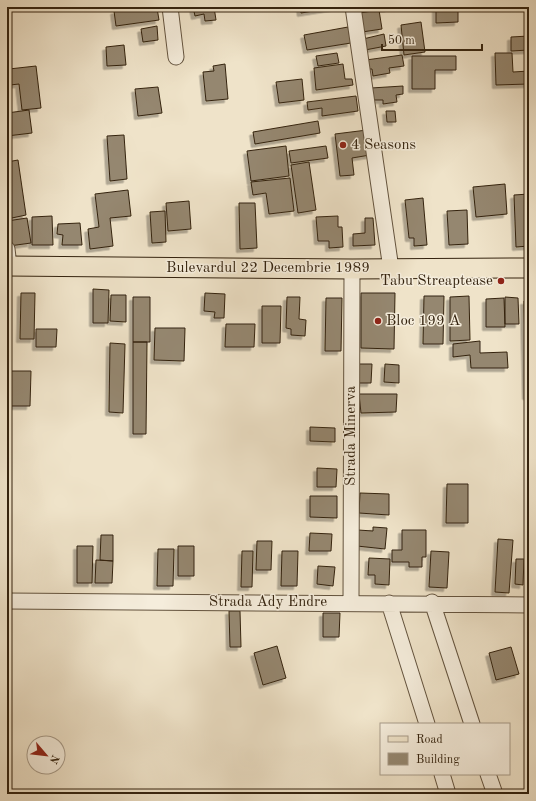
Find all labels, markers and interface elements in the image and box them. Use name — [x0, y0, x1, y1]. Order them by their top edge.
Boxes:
scale bar — [382, 26, 482, 52]
text: 50 m — [388, 34, 415, 47]
place label: 4 Seasons — [351, 138, 416, 153]
marker: 4 Seasons — [338, 140, 348, 150]
street label: Bulevardul 22 Decembrie 1989 — [166, 261, 370, 276]
place label: Tabu Streaptease — [380, 274, 493, 289]
marker: Tabu Streaptease — [496, 276, 506, 286]
place label: Bloc 199 A — [386, 314, 461, 329]
marker: Bloc 199 A — [373, 316, 383, 326]
street label: Strada Minerva — [344, 385, 359, 486]
street label: Strada Ady Endre — [209, 595, 327, 610]
legend — [380, 723, 510, 775]
text: Road — [416, 734, 443, 746]
north arrow — [26, 735, 66, 775]
text: N — [46, 753, 60, 766]
text: Building — [416, 754, 460, 766]

